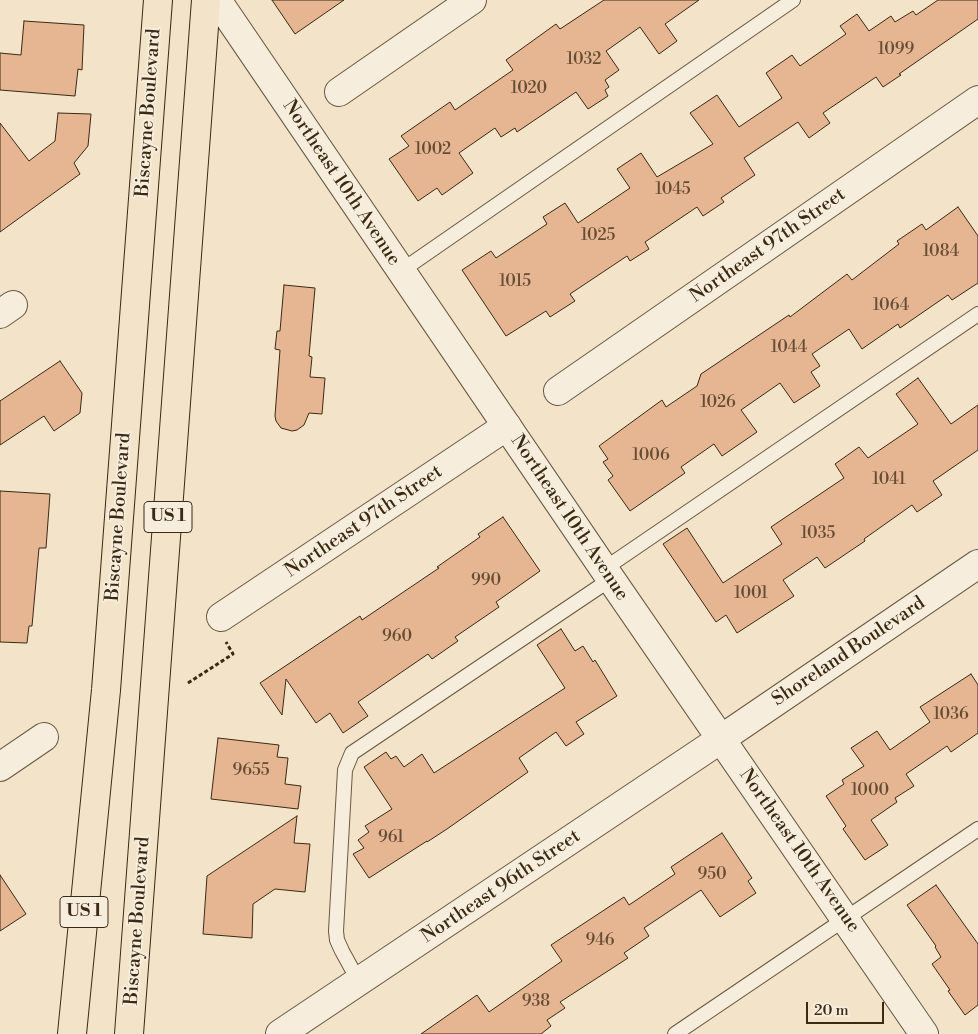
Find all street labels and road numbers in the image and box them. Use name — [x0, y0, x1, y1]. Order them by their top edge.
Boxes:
street label: Biscayne Boulevard — [132, 28, 166, 198]
street label: Northeast 10th Avenue — [277, 96, 405, 270]
street label: Northeast 97th Street — [686, 184, 850, 308]
street label: Northeast 10th Avenue — [505, 431, 633, 605]
street label: Biscayne Boulevard — [102, 432, 136, 602]
street label: Northeast 97th Street — [281, 461, 447, 583]
road number: US 1 — [144, 502, 192, 532]
street label: Shoreland Boulevard — [768, 592, 930, 712]
street label: Northeast 10th Avenue — [734, 765, 864, 937]
street label: Northeast 96th Street — [417, 825, 585, 949]
street label: Biscayne Boulevard — [121, 836, 155, 1006]
road number: US 1 — [60, 896, 108, 928]

